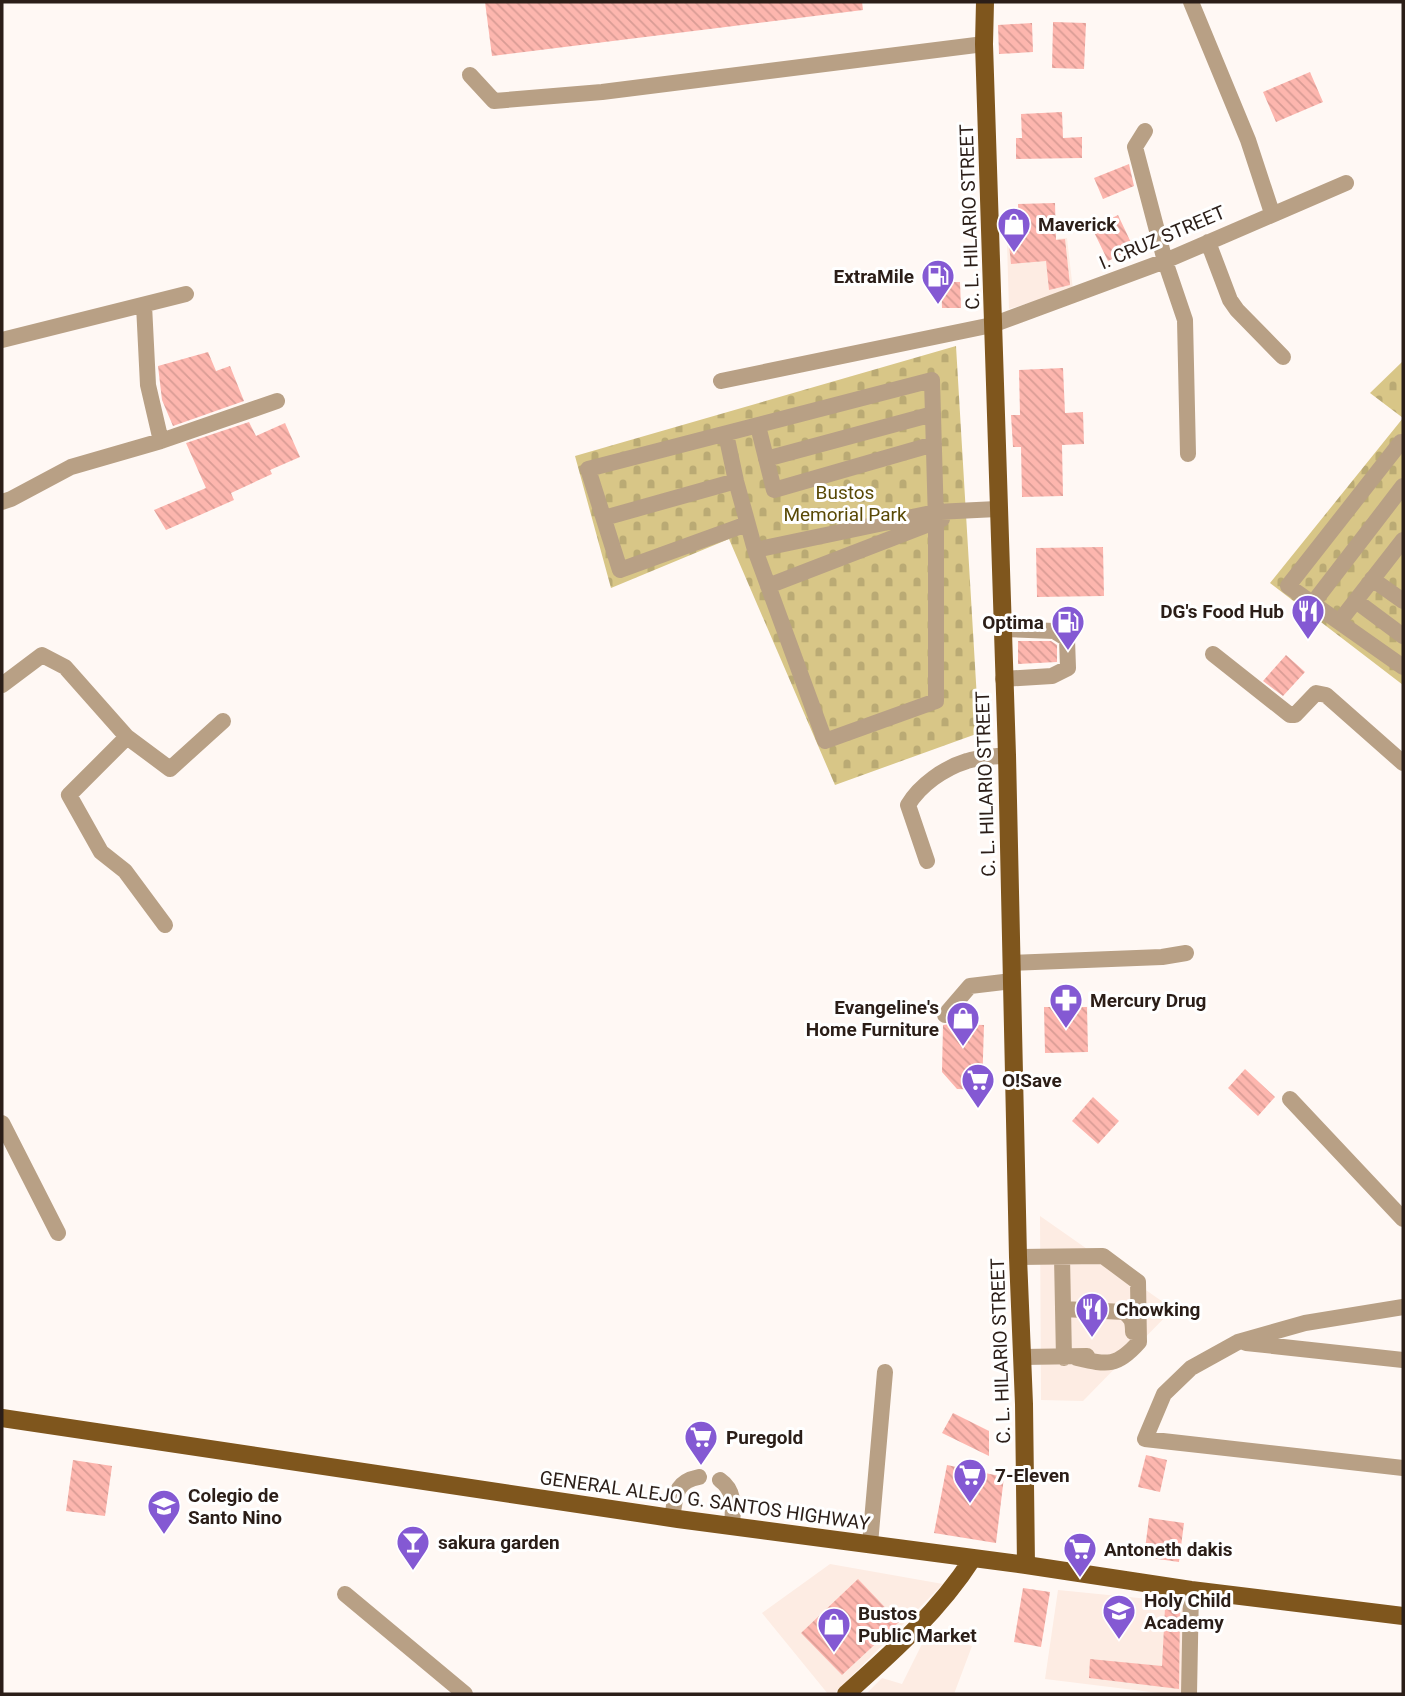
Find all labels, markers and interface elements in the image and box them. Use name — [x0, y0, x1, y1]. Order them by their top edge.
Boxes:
street label: C. L. HILARIO STREET — [955, 124, 984, 310]
street label: I. CRUZ STREET — [1096, 201, 1229, 274]
shop icon: Maverick — [995, 205, 1033, 254]
place label: Maverick — [1038, 213, 1117, 236]
fuel station icon: ExtraMile — [919, 257, 957, 306]
place label: ExtraMile — [833, 265, 914, 288]
park label: Bustos Memorial Park — [783, 481, 907, 526]
restaurant icon: DG's Food Hub — [1289, 592, 1327, 641]
place label: DG's Food Hub — [1160, 600, 1284, 623]
fuel station icon: Optima — [1049, 603, 1087, 652]
place label: Optima — [982, 611, 1044, 634]
street label: C. L. HILARIO STREET — [971, 691, 1000, 877]
pharmacy icon: Mercury Drug — [1047, 981, 1085, 1030]
place label: Mercury Drug — [1090, 989, 1206, 1012]
place label: Evangeline's Home Furniture — [806, 996, 939, 1041]
shop icon: Evangeline's Home Furniture — [944, 999, 982, 1048]
supermarket icon: O!Save — [959, 1061, 997, 1110]
place label: O!Save — [1002, 1069, 1062, 1092]
street label: C. L. HILARIO STREET — [986, 1258, 1015, 1444]
restaurant icon: Chowking — [1073, 1290, 1111, 1339]
place label: Chowking — [1116, 1298, 1200, 1321]
supermarket icon: Puregold — [682, 1418, 720, 1467]
place label: Puregold — [726, 1426, 803, 1449]
supermarket icon: 7-Eleven — [951, 1456, 989, 1505]
place label: 7-Eleven — [995, 1464, 1070, 1487]
street label: GENERAL ALEJO G. SANTOS HIGHWAY — [538, 1466, 872, 1535]
place label: Colegio de Santo Nino — [188, 1484, 282, 1529]
school or university icon: Colegio de Santo Nino — [145, 1487, 183, 1536]
bar icon: sakura garden — [394, 1523, 432, 1572]
supermarket icon: Antoneth dakis — [1061, 1530, 1099, 1579]
place label: sakura garden — [438, 1531, 560, 1554]
place label: Antoneth dakis — [1104, 1538, 1233, 1561]
place label: Holy Child Academy — [1144, 1589, 1231, 1634]
school or university icon: Holy Child Academy — [1100, 1592, 1138, 1641]
place label: Bustos Public Market — [858, 1602, 977, 1647]
shop icon: Bustos Public Market — [815, 1605, 853, 1654]

